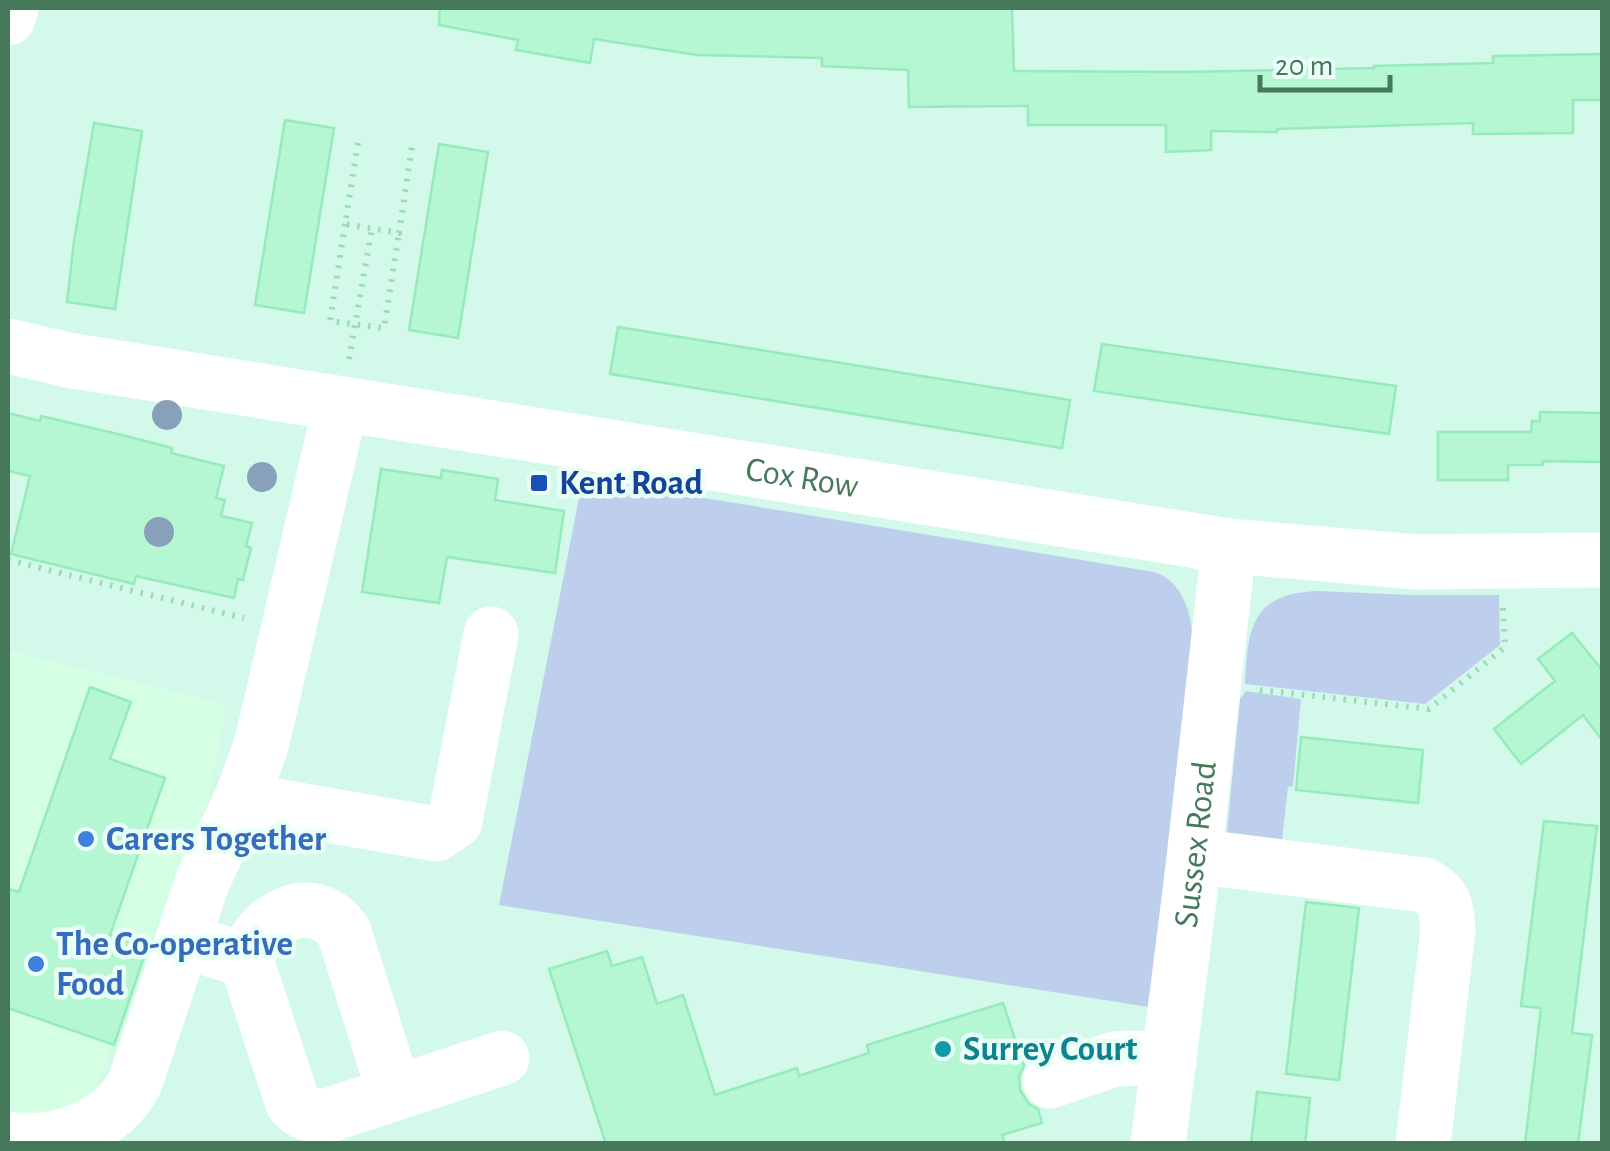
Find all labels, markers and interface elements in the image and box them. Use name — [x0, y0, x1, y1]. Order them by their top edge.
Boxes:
scale bar — [1260, 30, 1390, 92]
text: 20 m — [1275, 51, 1333, 81]
street label: Cox Row — [743, 451, 861, 504]
place label: Kent Road — [559, 466, 703, 501]
marker: Kent Road — [528, 472, 550, 494]
street label: Sussex Road — [1168, 759, 1222, 930]
place label: Carers Together — [106, 822, 326, 857]
marker: Carers Together — [75, 828, 97, 850]
place label: The Co-operative Food — [56, 927, 293, 1002]
marker: The Co-operative Food — [25, 953, 47, 975]
place label: Surrey Court — [963, 1032, 1138, 1067]
marker: Surrey Court — [932, 1038, 954, 1060]

